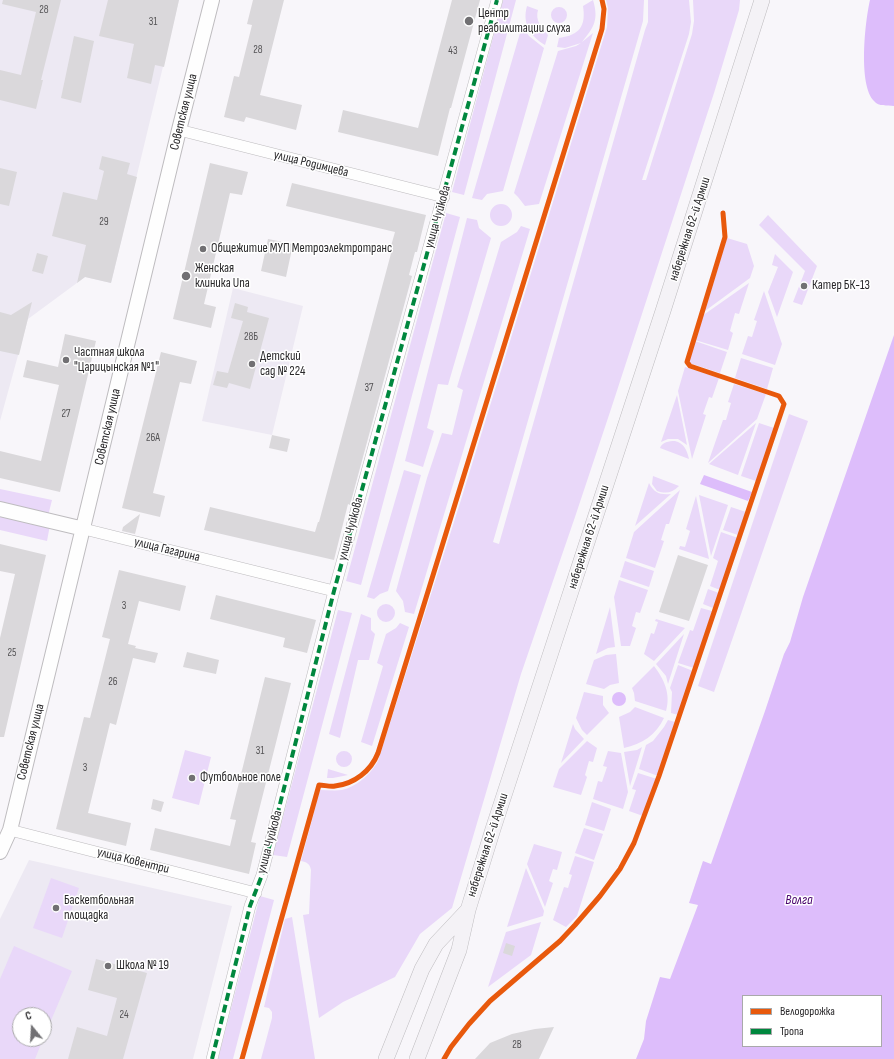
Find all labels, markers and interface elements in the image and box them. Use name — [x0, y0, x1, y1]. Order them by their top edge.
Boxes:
house number: 28 — [39, 3, 49, 17]
place label: Центр реабилитации слуха — [478, 6, 571, 37]
house number: 31 — [149, 15, 157, 29]
marker: Центр реабилитации слуха — [463, 15, 475, 27]
house number: 28 — [253, 43, 263, 57]
house number: 43 — [448, 44, 458, 58]
street label: Советская улица — [167, 72, 201, 152]
street label: улица Родимцева — [272, 147, 350, 181]
street label: набережная 62-й Армии — [666, 175, 714, 283]
street label: улица Чуйкова — [422, 184, 454, 250]
house number: 29 — [99, 215, 109, 229]
place label: Общежитие МУП Метроэлектротранс — [211, 241, 392, 257]
marker: Общежитие МУП Метроэлектротранс — [198, 244, 208, 254]
place label: Женская клиника Una — [195, 261, 250, 292]
marker: Женская клиника Una — [180, 270, 192, 282]
place label: Катер БК-13 — [812, 278, 870, 294]
marker: Катер БК-13 — [799, 281, 809, 291]
house number: 28Б — [244, 330, 258, 344]
place label: Частная школа "Царицынская №1" — [74, 345, 159, 376]
place label: Детский сад № 224 — [260, 349, 305, 380]
marker: Частная школа "Царицынская №1" — [61, 355, 71, 365]
marker: Детский сад № 224 — [247, 359, 257, 369]
house number: 37 — [364, 381, 374, 395]
street label: Советская улица — [92, 387, 124, 467]
house number: 27 — [62, 407, 70, 421]
house number: 26А — [146, 431, 160, 445]
street label: набережная 62-й Армии — [565, 483, 613, 591]
street label: улица Чуйкова — [335, 496, 367, 562]
street label: улица Гагарина — [132, 534, 202, 566]
house number: 3 — [122, 599, 126, 613]
house number: 25 — [8, 646, 16, 660]
house number: 26 — [108, 675, 118, 689]
street label: Советская улица — [14, 702, 48, 782]
house number: 31 — [256, 744, 264, 758]
house number: 3 — [83, 761, 87, 775]
place label: Футбольное поле — [200, 770, 281, 786]
marker: Футбольное поле — [187, 773, 197, 783]
street label: набережная 62-й Армии — [464, 791, 512, 899]
street label: улица Чуйкова — [254, 809, 286, 875]
street label: улица Ковентри — [95, 845, 171, 877]
water label: Волга — [785, 892, 813, 908]
place label: Баскетбольная площадка — [64, 893, 134, 924]
marker: Баскетбольная площадка — [51, 903, 61, 913]
place label: Школа № 19 — [116, 958, 169, 974]
marker: Школа № 19 — [103, 961, 113, 971]
legend — [742, 995, 882, 1047]
text: Велодорожка — [780, 1004, 835, 1019]
north arrow — [12, 1007, 52, 1047]
house number: 24 — [119, 1008, 129, 1022]
text: С — [24, 1009, 33, 1023]
text: Тропа — [780, 1024, 804, 1039]
house number: 2В — [512, 1038, 522, 1052]

